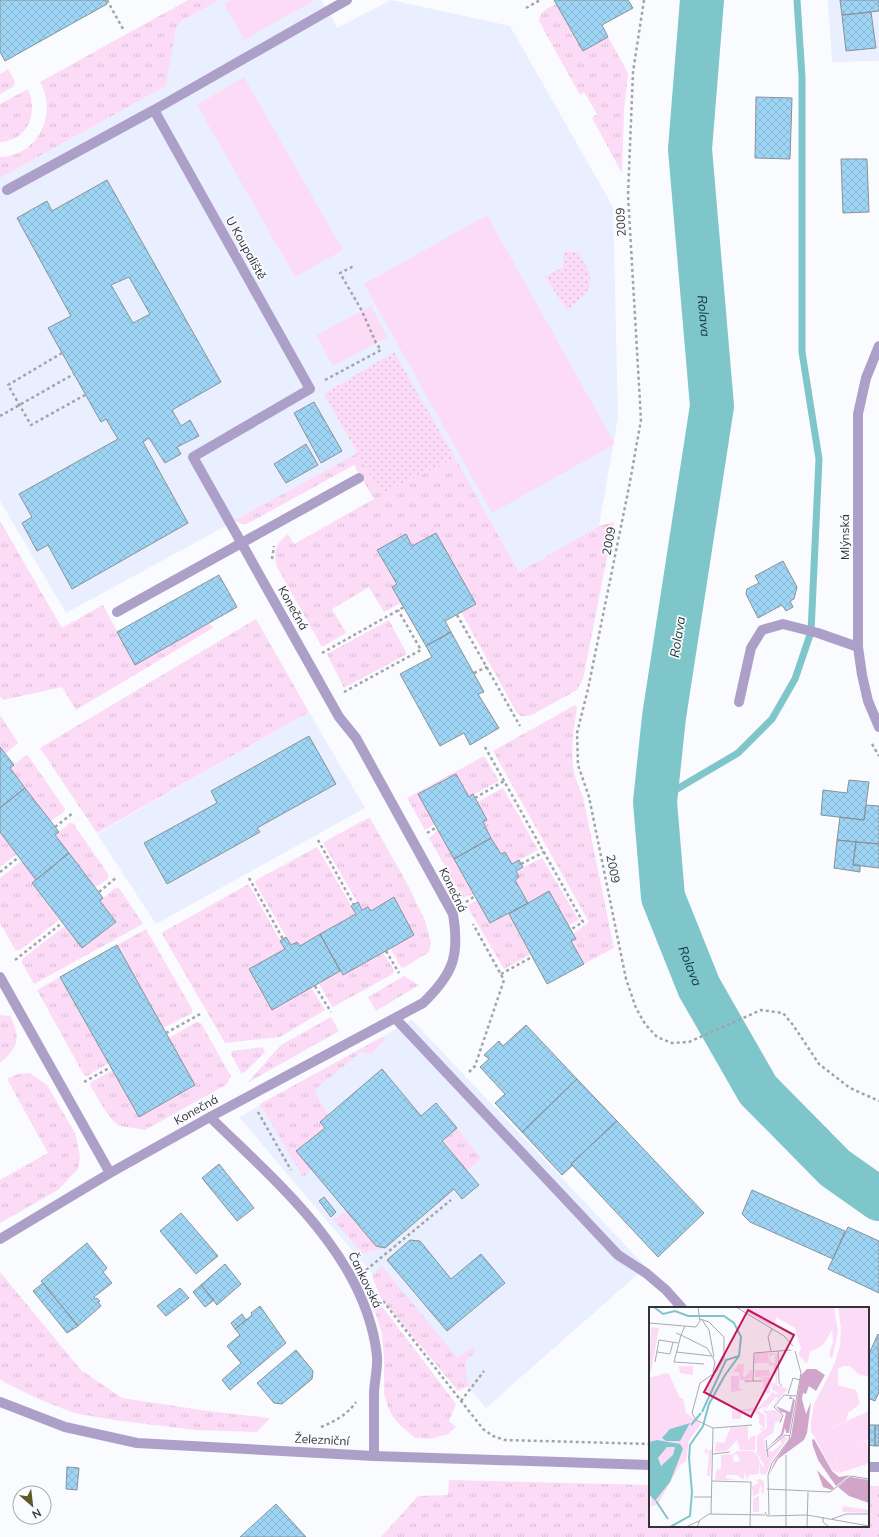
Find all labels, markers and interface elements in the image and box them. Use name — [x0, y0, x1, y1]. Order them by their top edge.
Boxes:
street label: 2009 — [612, 207, 629, 237]
street label: U Koupaliště — [223, 214, 270, 282]
water label: Rolava — [695, 294, 714, 338]
street label: Mlýnská — [837, 514, 852, 560]
street label: 2009 — [598, 525, 619, 556]
street label: Konečná — [275, 583, 312, 632]
water label: Rolava — [666, 615, 688, 659]
street label: 2009 — [603, 853, 624, 884]
street label: Konečná — [436, 865, 471, 915]
water label: Rolava — [675, 943, 706, 988]
street label: Konečná — [171, 1091, 220, 1128]
street label: Čankovská — [345, 1249, 385, 1310]
inset map — [649, 1307, 869, 1527]
street label: Železniční — [294, 1431, 351, 1448]
north arrow — [12, 1485, 52, 1525]
text: N — [30, 1506, 44, 1522]

